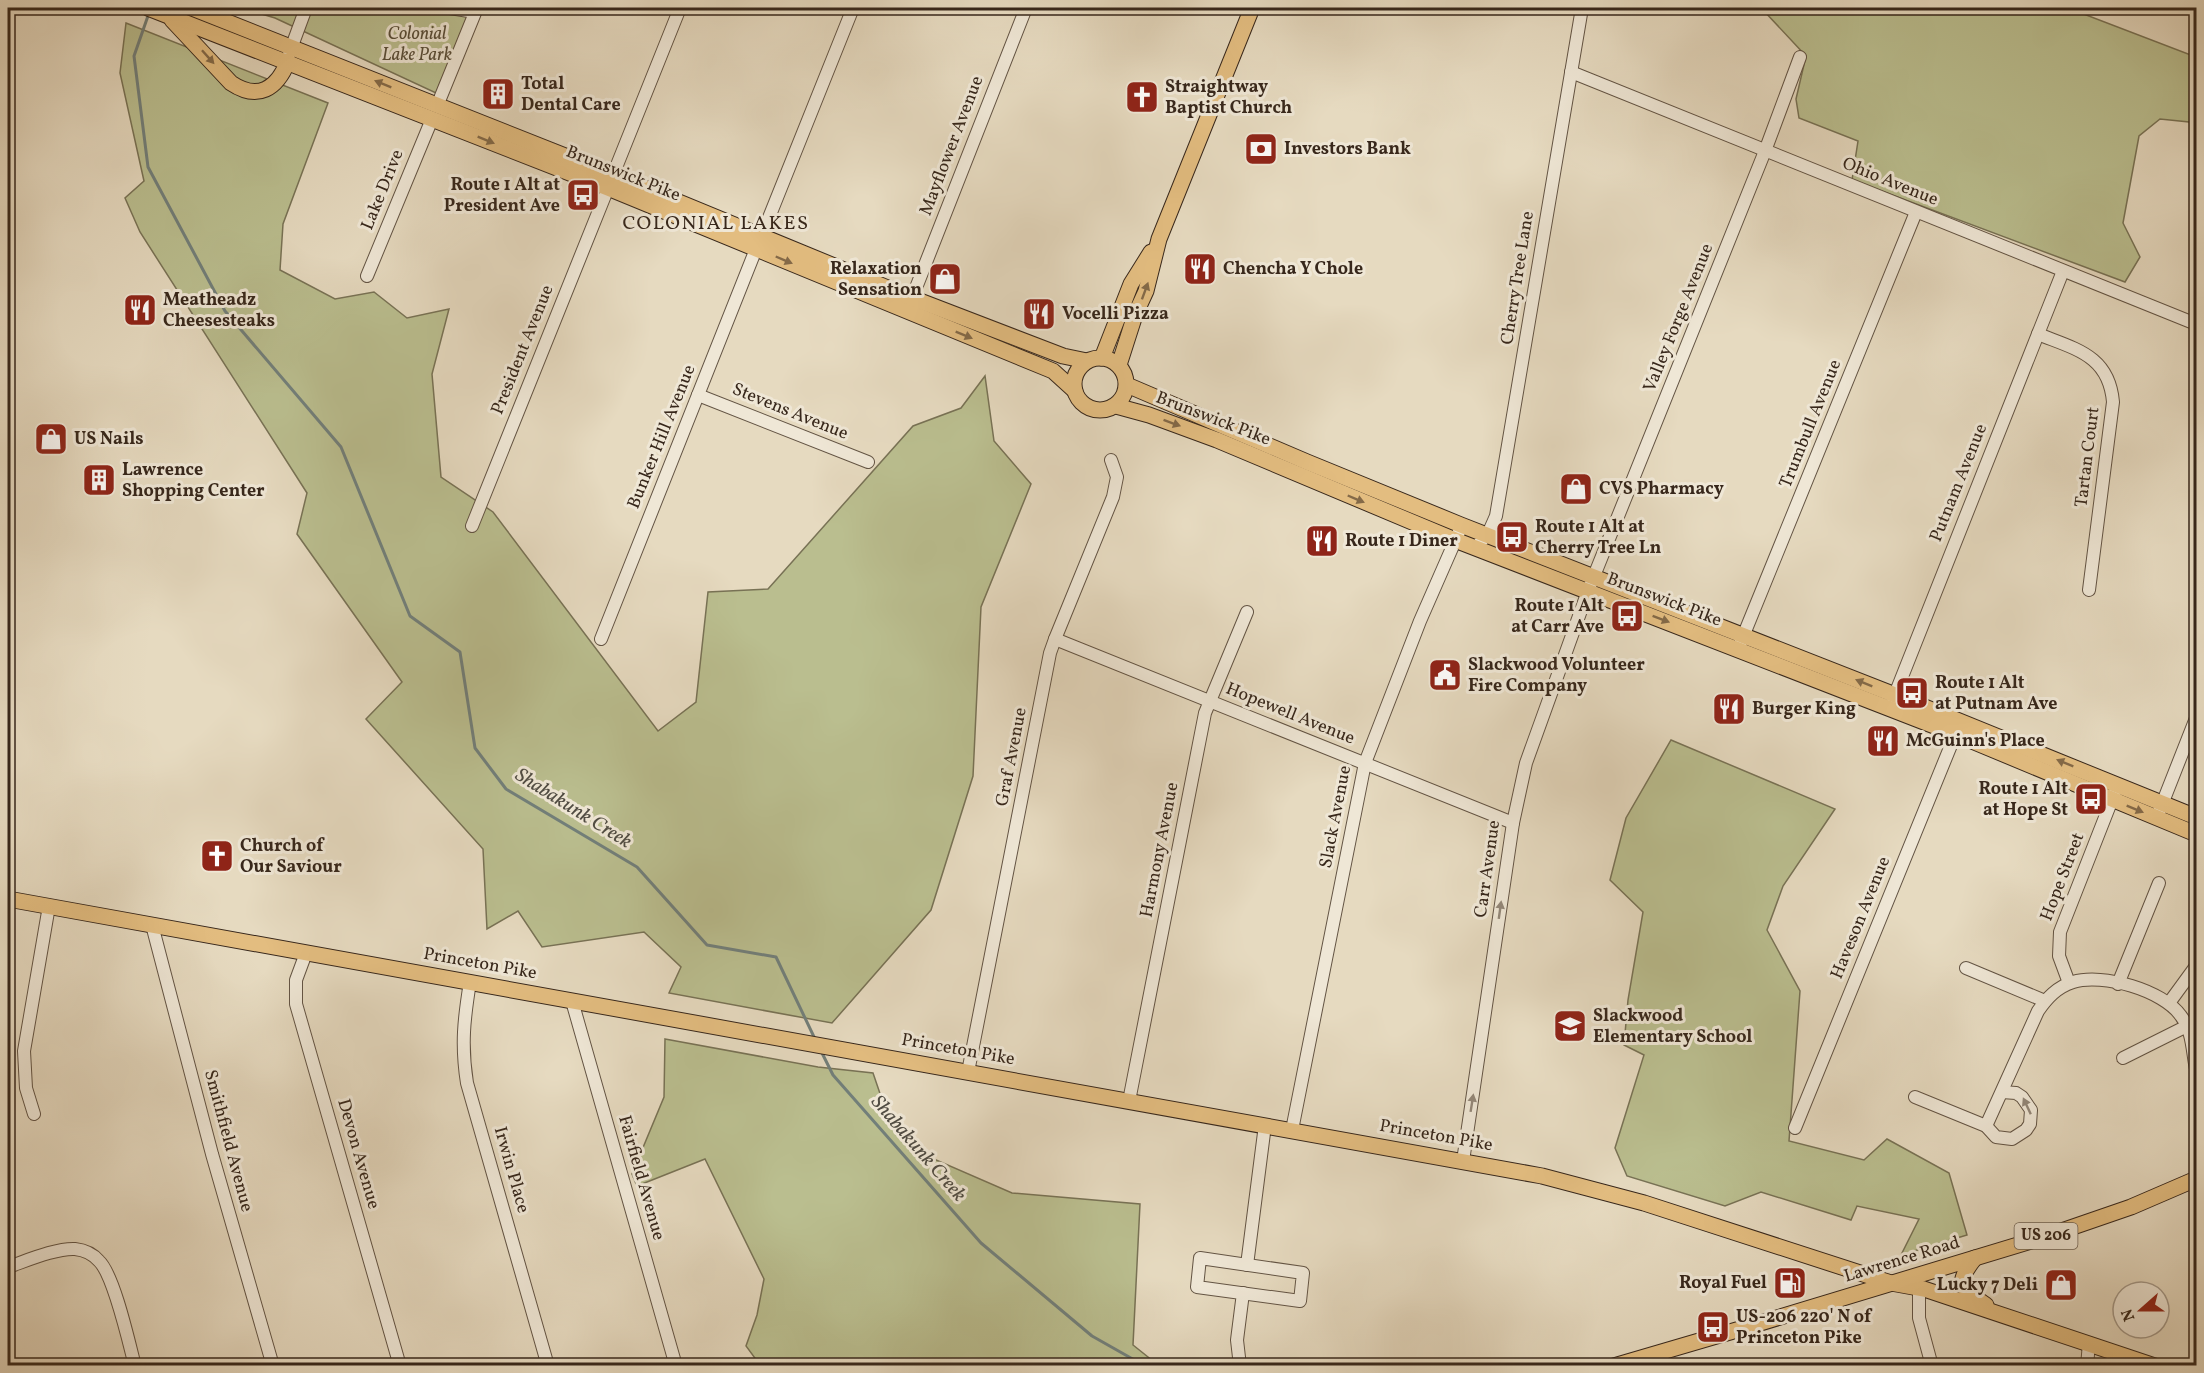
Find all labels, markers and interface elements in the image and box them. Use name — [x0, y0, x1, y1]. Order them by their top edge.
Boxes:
park label: Colonial Lake Park — [382, 22, 452, 68]
one-way arrow — [201, 50, 215, 64]
place label: Total Dental Care — [521, 72, 621, 118]
street label: Mayflower Avenue — [914, 73, 990, 219]
place label: Straightway Baptist Church — [1165, 75, 1293, 121]
building icon: Total Dental Care — [480, 76, 516, 112]
one-way arrow — [373, 79, 391, 89]
church icon: Straightway Baptist Church — [1124, 79, 1160, 115]
bank icon: Investors Bank — [1243, 131, 1279, 167]
one-way arrow — [477, 136, 495, 145]
place label: Investors Bank — [1284, 137, 1411, 162]
street label: Brunswick Pike — [562, 140, 684, 208]
street label: Lake Drive — [356, 146, 410, 234]
street label: Ohio Avenue — [1838, 151, 1942, 213]
place label: Route 1 Alt at President Ave — [444, 173, 560, 219]
bus stop icon: Route 1 Alt at President Ave — [565, 177, 601, 213]
district label: COLONIAL LAKES — [622, 210, 810, 238]
street label: Cherry Tree Lane — [1495, 210, 1541, 346]
street label: Valley Forge Avenue — [1638, 240, 1720, 396]
restaurant icon: Chencha Y Chole — [1182, 251, 1218, 287]
one-way arrow — [775, 256, 793, 265]
place label: Relaxation Sensation — [830, 257, 922, 303]
place label: Chencha Y Chole — [1223, 257, 1363, 282]
shop icon: Relaxation Sensation — [927, 261, 963, 297]
street label: President Avenue — [486, 281, 560, 419]
one-way arrow — [1141, 281, 1151, 299]
place label: Meatheadz Cheesesteaks — [163, 288, 275, 334]
restaurant icon: Meatheadz Cheesesteaks — [122, 292, 158, 328]
restaurant icon: Vocelli Pizza — [1021, 296, 1057, 332]
place label: Vocelli Pizza — [1062, 302, 1169, 327]
one-way arrow — [955, 331, 973, 340]
street label: Trumbull Avenue — [1774, 356, 1848, 492]
street label: Bunker Hill Avenue — [622, 361, 702, 513]
street label: Stevens Avenue — [728, 377, 852, 447]
street label: Brunswick Pike — [1152, 386, 1274, 452]
street label: Tartan Court — [2069, 405, 2107, 509]
one-way arrow — [1163, 419, 1181, 429]
street label: Putnam Avenue — [1924, 420, 1994, 546]
shop icon: US Nails — [33, 421, 69, 457]
place label: US Nails — [74, 427, 144, 452]
place label: Lawrence Shopping Center — [122, 458, 265, 504]
building icon: Lawrence Shopping Center — [81, 462, 117, 498]
shop icon: CVS Pharmacy — [1558, 471, 1594, 507]
place label: CVS Pharmacy — [1599, 477, 1724, 502]
one-way arrow — [1347, 494, 1364, 503]
place label: Route 1 Alt at Cherry Tree Ln — [1535, 515, 1661, 561]
bus stop icon: Route 1 Alt at Cherry Tree Ln — [1494, 519, 1530, 555]
restaurant icon: Route 1 Diner — [1304, 523, 1340, 559]
place label: Route 1 Diner — [1345, 529, 1458, 554]
street label: Brunswick Pike — [1603, 567, 1725, 633]
place label: Route 1 Alt at Carr Ave — [1511, 594, 1604, 640]
bus stop icon: Route 1 Alt at Carr Ave — [1609, 598, 1645, 634]
one-way arrow — [1652, 615, 1670, 625]
place label: Slackwood Volunteer Fire Company — [1468, 653, 1645, 699]
public building icon: Slackwood Volunteer Fire Company — [1427, 657, 1463, 693]
place label: Route 1 Alt at Putnam Ave — [1935, 671, 2058, 717]
bus stop icon: Route 1 Alt at Putnam Ave — [1894, 675, 1930, 711]
street label: Hopewell Avenue — [1222, 677, 1358, 751]
one-way arrow — [1855, 677, 1873, 687]
restaurant icon: Burger King — [1711, 691, 1747, 727]
place label: Burger King — [1752, 697, 1856, 722]
street label: Graf Avenue — [990, 705, 1034, 809]
restaurant icon: McGuinn's Place — [1865, 723, 1901, 759]
place label: McGuinn's Place — [1906, 729, 2045, 754]
one-way arrow — [2055, 758, 2073, 768]
water label: Shabakunk Creek — [509, 762, 637, 856]
street label: Slack Avenue — [1314, 763, 1358, 871]
place label: Route 1 Alt at Hope St — [1978, 777, 2068, 823]
street label: Harmony Avenue — [1135, 780, 1185, 920]
bus stop icon: Route 1 Alt at Hope St — [2073, 781, 2109, 817]
one-way arrow — [2126, 804, 2144, 814]
street label: Carr Avenue — [1469, 819, 1507, 919]
street label: Hope Street — [2035, 829, 2091, 925]
place label: Church of Our Saviour — [240, 834, 342, 880]
church icon: Church of Our Saviour — [199, 838, 235, 874]
street label: Haveson Avenue — [1825, 853, 1897, 983]
one-way arrow — [1496, 901, 1505, 920]
street label: Princeton Pike — [421, 942, 539, 986]
place label: Slackwood Elementary School — [1593, 1004, 1753, 1050]
school or university icon: Slackwood Elementary School — [1552, 1008, 1588, 1044]
street label: Princeton Pike — [899, 1028, 1017, 1072]
street label: Smithfield Avenue — [197, 1067, 259, 1215]
water label: Shabakunk Creek — [864, 1090, 972, 1208]
one-way arrow — [1468, 1094, 1477, 1113]
street label: Devon Avenue — [330, 1096, 386, 1212]
one-way arrow — [2022, 1097, 2032, 1115]
street label: Fairfield Avenue — [611, 1113, 671, 1243]
street label: Princeton Pike — [1377, 1114, 1495, 1158]
street label: Irwin Place — [487, 1124, 535, 1216]
road number: US 206 — [2014, 1223, 2078, 1249]
street label: Lawrence Road — [1841, 1230, 1963, 1290]
fuel station icon: Royal Fuel — [1772, 1265, 1808, 1301]
shop icon: Lucky 7 Deli — [2043, 1267, 2079, 1303]
place label: Royal Fuel — [1679, 1271, 1767, 1296]
place label: Lucky 7 Deli — [1937, 1273, 2038, 1298]
north arrow — [2111, 1280, 2171, 1340]
place label: US-206 220' N of Princeton Pike — [1736, 1305, 1873, 1351]
text: N — [2116, 1305, 2141, 1324]
bus stop icon: US-206 220' N of Princeton Pike — [1695, 1309, 1731, 1345]

